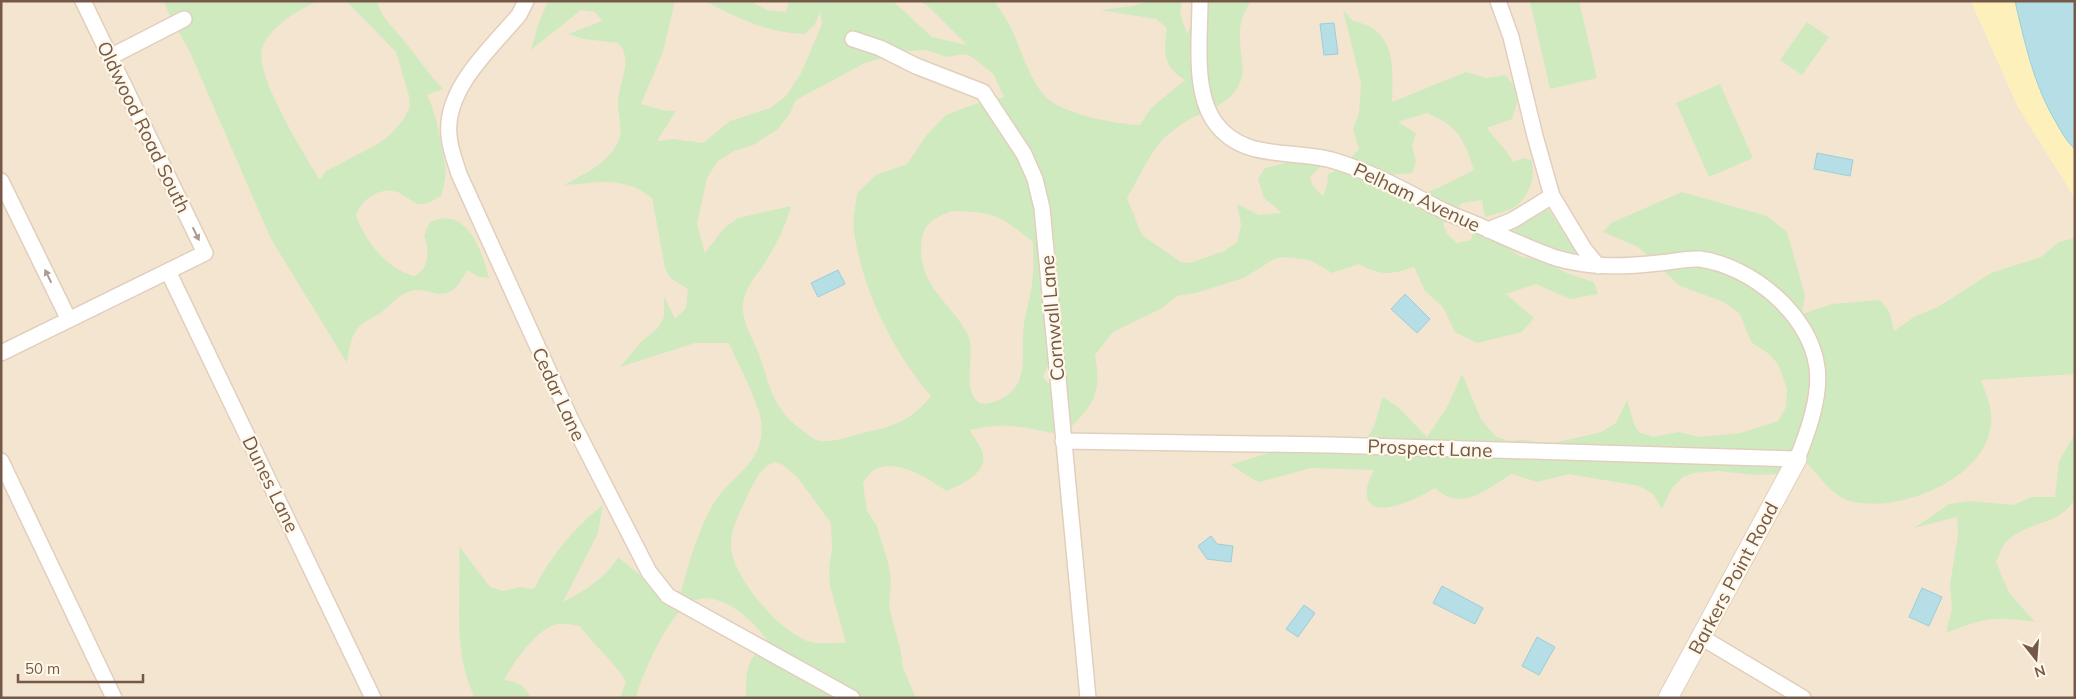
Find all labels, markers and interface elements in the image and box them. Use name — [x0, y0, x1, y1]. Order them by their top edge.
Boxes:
street label: Oldwood Road South — [92, 37, 196, 217]
street label: Pelham Avenue — [1350, 157, 1484, 237]
one-way arrow — [192, 227, 200, 241]
street label: Cornwall Lane — [1035, 254, 1069, 382]
one-way arrow — [43, 269, 51, 283]
street label: Cedar Lane — [527, 343, 591, 445]
street label: Dunes Lane — [237, 432, 305, 536]
street label: Prospect Lane — [1367, 434, 1493, 462]
street label: Barkers Point Road — [1683, 498, 1783, 658]
north arrow — [2011, 634, 2061, 684]
scale bar — [18, 652, 142, 684]
text: 50 m — [25, 659, 60, 678]
text: N — [2032, 661, 2047, 682]

